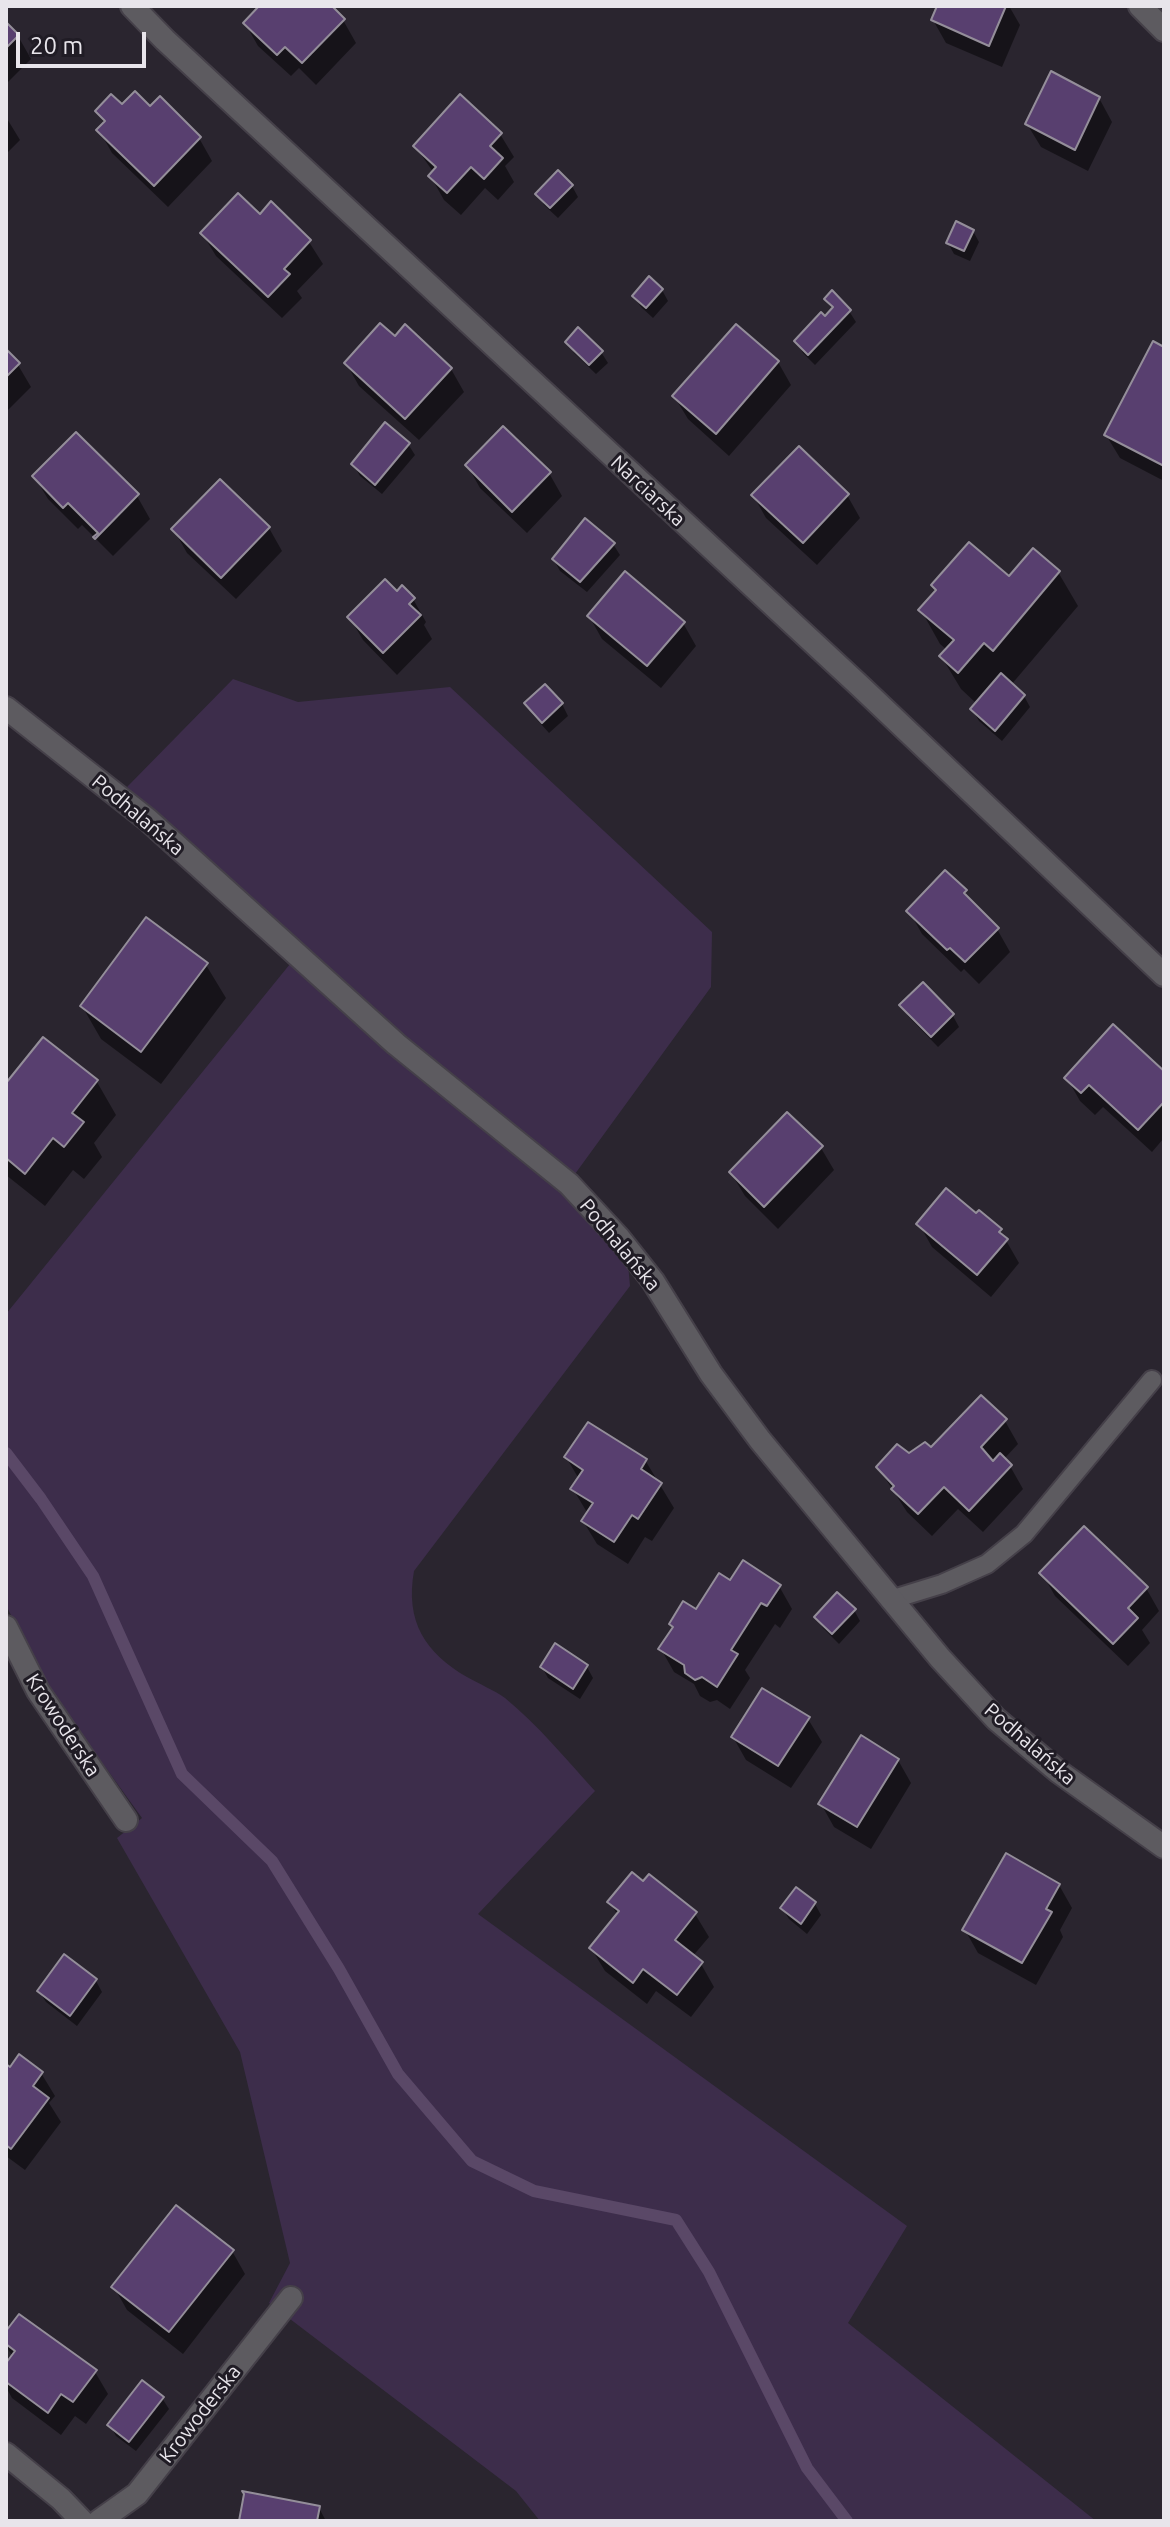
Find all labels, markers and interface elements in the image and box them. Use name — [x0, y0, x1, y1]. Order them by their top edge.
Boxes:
scale bar — [20, 16, 150, 66]
text: 20 m — [30, 32, 83, 59]
street label: Narciarska — [606, 450, 690, 532]
street label: Podhalańska — [87, 770, 189, 860]
street label: Podhalańska — [575, 1194, 665, 1296]
street label: Krowoderska — [21, 1669, 105, 1781]
street label: Podhalańska — [980, 1698, 1080, 1790]
street label: Krowoderska — [154, 2360, 246, 2468]

